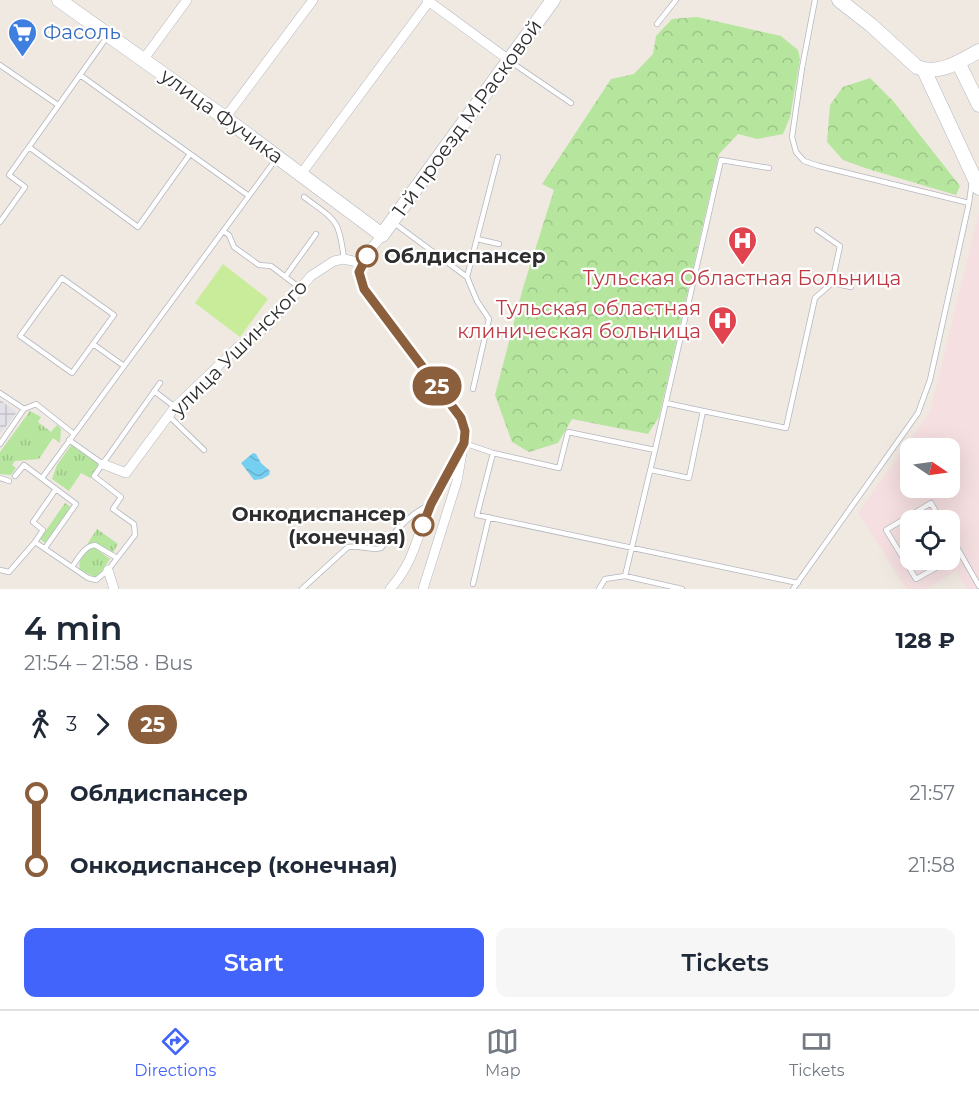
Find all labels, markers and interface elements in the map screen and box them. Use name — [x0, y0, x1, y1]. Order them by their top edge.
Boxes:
street label: 1-й проезд М.Расковой — [387, 15, 547, 221]
supermarket icon: Фасоль — [6, 16, 38, 58]
place label: Фасоль — [43, 20, 121, 44]
street label: улица Фучика — [155, 63, 288, 169]
hospital icon: Тульская Областная Больница — [726, 224, 758, 266]
place label: Облдиспансер — [384, 244, 546, 268]
marker: Облдиспансер — [356, 245, 378, 267]
place label: Тульская Областная Больница — [583, 266, 901, 290]
street label: улица Ушинского — [165, 275, 312, 422]
place label: Тульская областная клиническая больница — [457, 296, 701, 343]
hospital icon: Тульская областная клиническая больница — [706, 304, 738, 346]
line badge: 25 — [410, 366, 464, 406]
text: 25 — [425, 374, 449, 399]
north arrow — [900, 438, 960, 498]
map controls — [900, 438, 960, 570]
place label: Онкодиспансер (конечная) — [232, 502, 406, 549]
button: locate — [900, 510, 960, 570]
marker: Онкодиспансер (конечная) — [412, 514, 434, 536]
text: 4 min — [24, 608, 122, 648]
text: 128 ₽ — [896, 627, 955, 654]
text: 21:54 – 21:58 · Bus — [24, 651, 193, 675]
icon: walk — [24, 708, 57, 741]
icon: forward — [86, 708, 119, 741]
text: 3 — [66, 712, 77, 736]
text: 25 — [140, 712, 165, 737]
text: Облдиспансер — [70, 780, 248, 807]
text: 21:57 — [909, 781, 955, 805]
text: Онкодиспансер (конечная) — [70, 852, 398, 879]
text: 21:58 — [908, 853, 955, 877]
button: Start — [24, 928, 484, 997]
button: Tickets — [496, 928, 955, 997]
tab: Directions — [134, 1025, 216, 1080]
tab: Map — [485, 1025, 520, 1080]
tab: Tickets — [789, 1025, 845, 1080]

